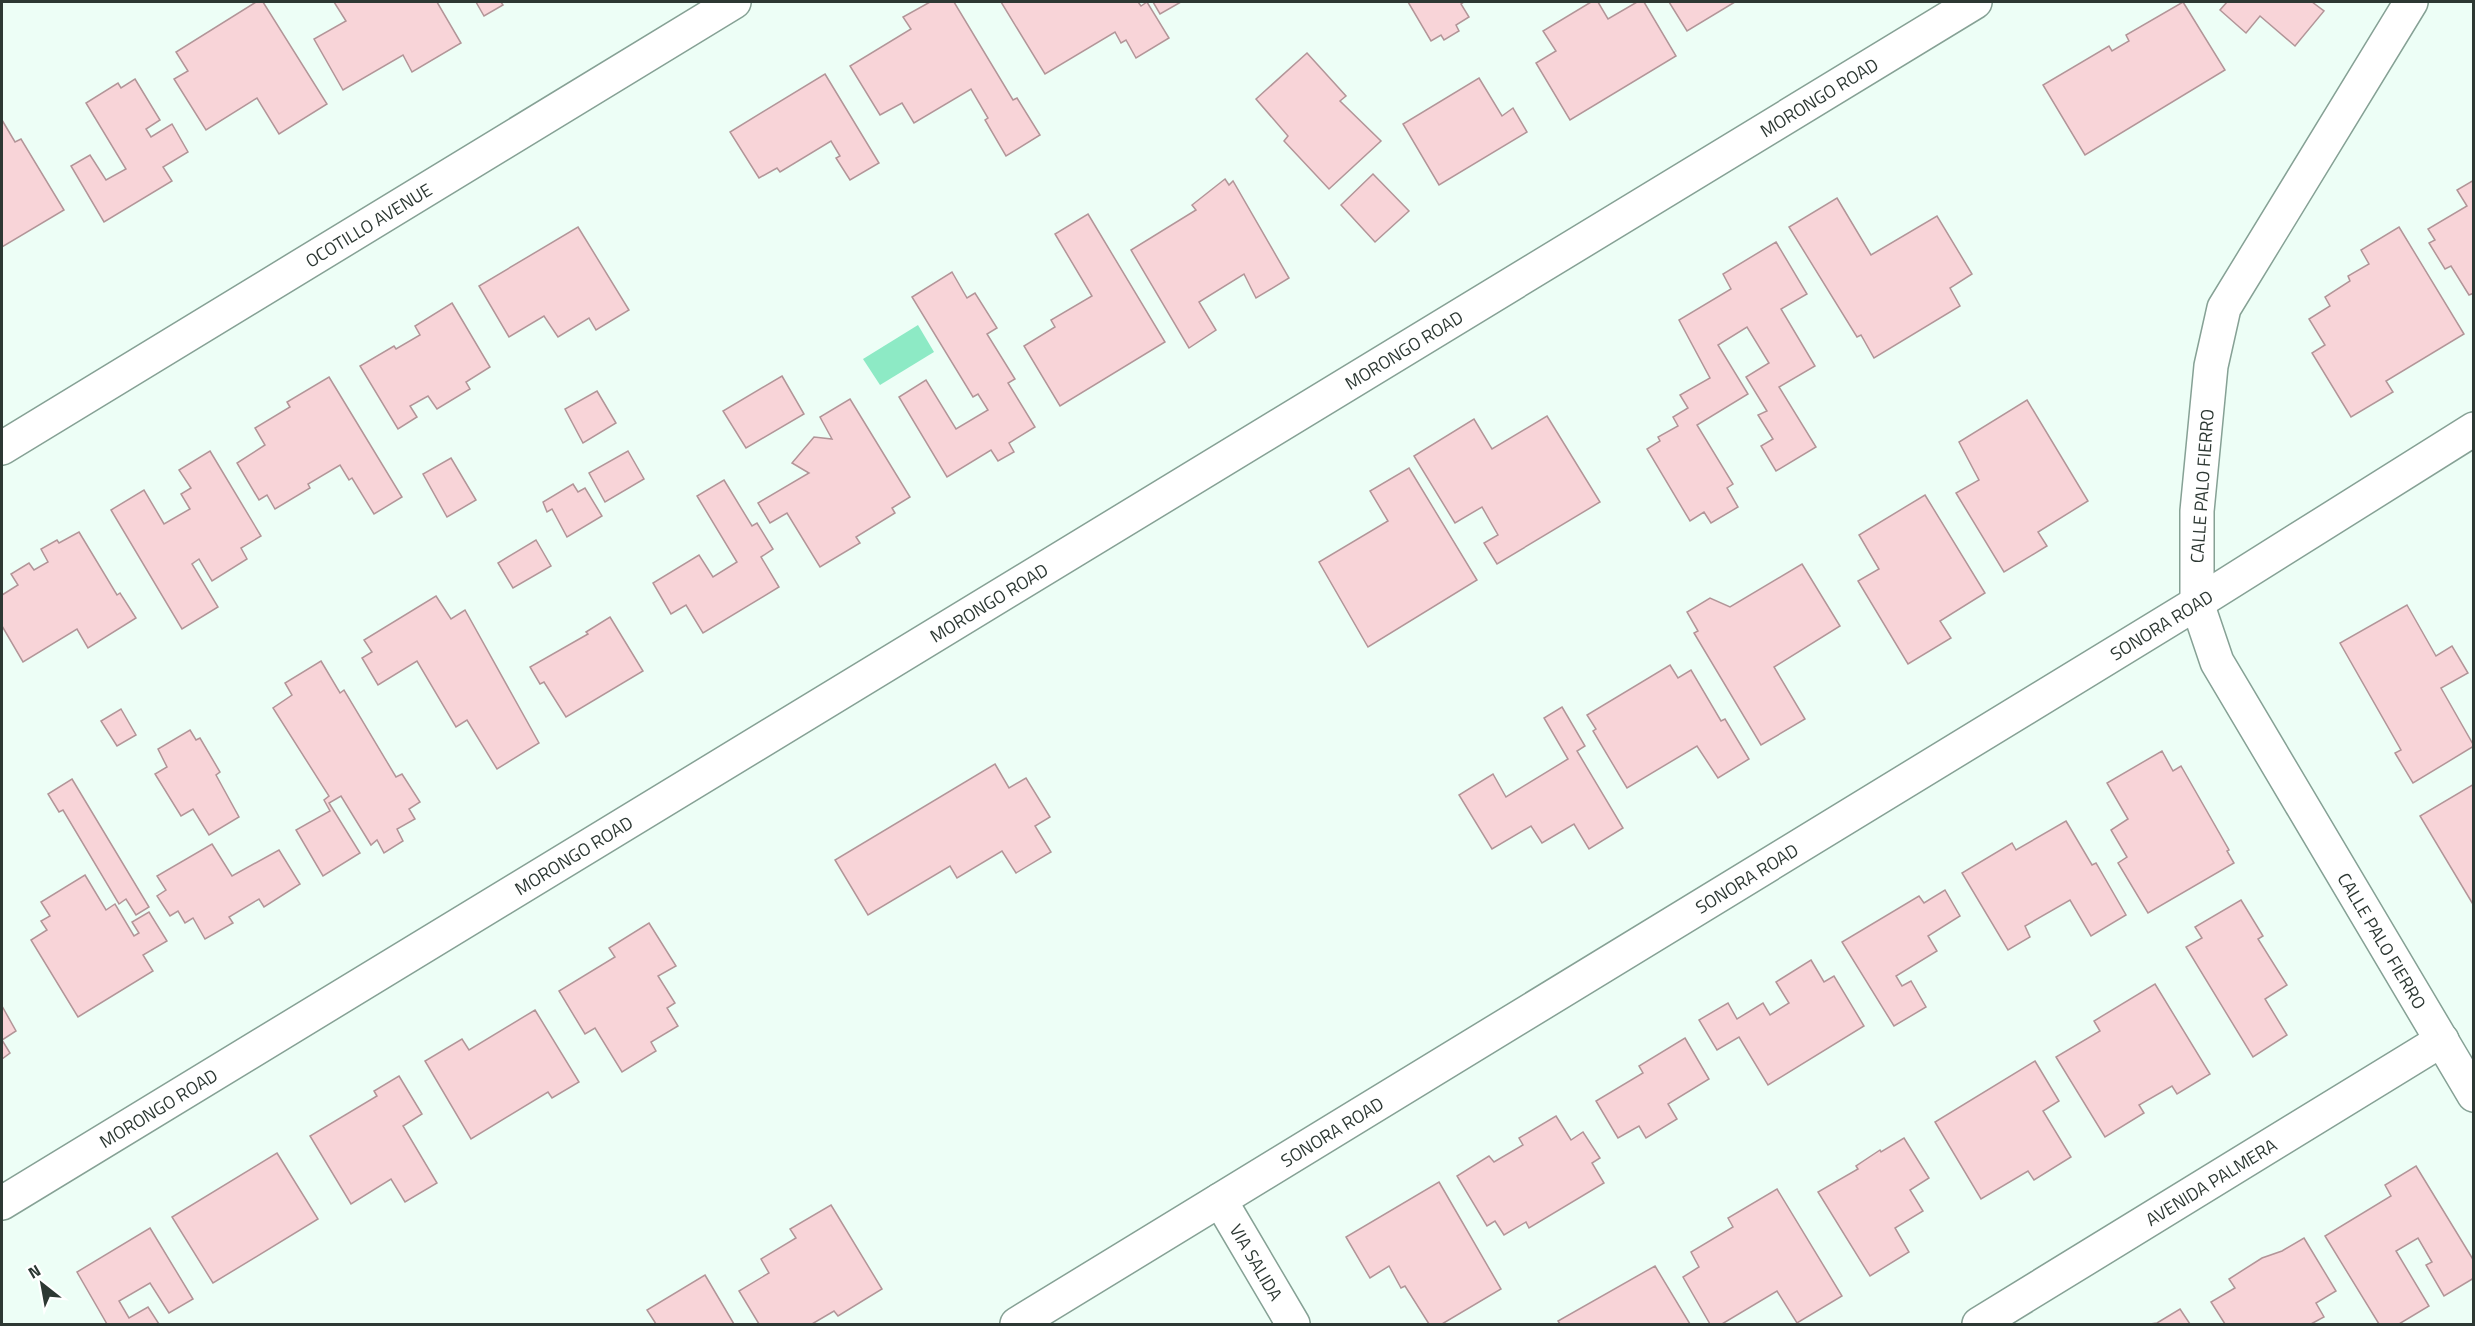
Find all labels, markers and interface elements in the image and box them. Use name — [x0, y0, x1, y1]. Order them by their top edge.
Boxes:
street label: MORONGO ROAD — [1755, 51, 1883, 143]
street label: OCOTILLO AVENUE — [300, 176, 437, 274]
street label: MORONGO ROAD — [1339, 303, 1468, 396]
street label: CALLE PALO FIERRO — [2183, 408, 2221, 564]
street label: MORONGO ROAD — [924, 556, 1053, 649]
street label: SONORA ROAD — [2105, 583, 2218, 667]
street label: MORONGO ROAD — [509, 809, 638, 902]
street label: SONORA ROAD — [1690, 836, 1803, 920]
street label: CALLE PALO FIERRO — [2331, 867, 2433, 1014]
street label: MORONGO ROAD — [94, 1061, 223, 1154]
street label: SONORA ROAD — [1275, 1090, 1389, 1174]
street label: AVENIDA PALMERA — [2140, 1131, 2282, 1232]
street label: VIA SALIDA — [1223, 1219, 1290, 1306]
north arrow — [12, 1254, 72, 1314]
text: N — [23, 1258, 45, 1284]

